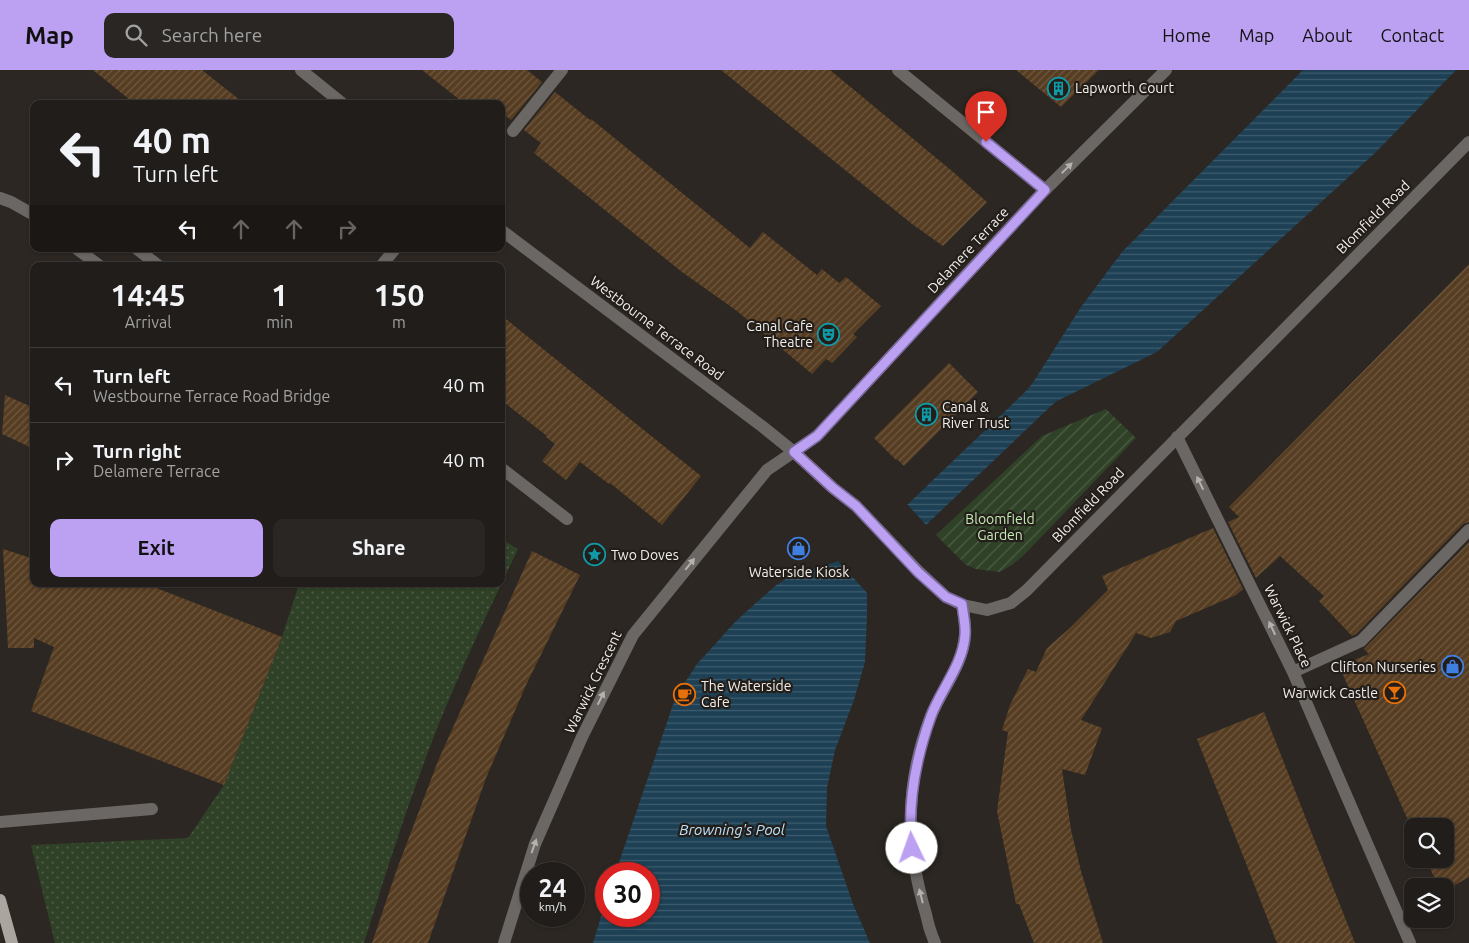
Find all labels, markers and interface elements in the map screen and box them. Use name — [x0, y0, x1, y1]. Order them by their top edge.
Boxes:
search box — [104, 13, 454, 58]
icon: search — [122, 21, 150, 49]
text: Map — [25, 22, 74, 49]
text: Search here — [162, 24, 262, 46]
text: Home — [1162, 25, 1211, 45]
text: Map — [1239, 25, 1274, 45]
text: About — [1302, 25, 1352, 45]
text: Contact — [1380, 25, 1444, 45]
building icon: Lapworth Court — [1047, 76, 1071, 100]
place label: Lapworth Court — [1075, 80, 1175, 96]
pin — [965, 91, 1007, 142]
icon: arrive — [972, 98, 1000, 126]
icon: left — [50, 120, 115, 185]
text: 40 m — [133, 120, 211, 160]
text: Turn left — [133, 161, 218, 186]
one-way arrow — [1061, 162, 1073, 174]
street label: Blomfield Road — [1333, 177, 1413, 257]
street label: Delamere Terrace — [924, 204, 1012, 296]
icon: left — [174, 215, 202, 243]
icon: ahead — [227, 215, 255, 243]
icon: ahead — [280, 215, 308, 243]
icon: right — [333, 215, 361, 243]
street label: Westbourne Terrace Road — [587, 273, 727, 383]
text: 14:45 — [111, 278, 186, 312]
text: 1 — [271, 278, 288, 312]
text: 150 — [374, 278, 424, 312]
text: Arrival — [125, 313, 171, 331]
text: min — [266, 313, 293, 331]
text: m — [392, 313, 406, 331]
place label: Canal Cafe Theatre — [746, 318, 813, 350]
theatre icon: Canal Cafe Theatre — [817, 322, 841, 346]
text: Turn left — [93, 365, 171, 387]
icon: left — [50, 371, 78, 399]
text: 40 m — [443, 374, 485, 396]
text: Westbourne Terrace Road Bridge — [93, 387, 330, 405]
place label: Canal & River Trust — [942, 399, 1010, 431]
building icon: Canal & River Trust — [914, 403, 938, 427]
text: Turn right — [93, 440, 181, 462]
icon: right — [50, 446, 78, 474]
text: 40 m — [443, 449, 485, 471]
text: Delamere Terrace — [93, 462, 220, 480]
street label: Blomfield Road — [1049, 465, 1127, 545]
one-way arrow — [1195, 476, 1203, 490]
park label: Bloomfield Garden — [965, 511, 1035, 543]
button: Exit — [50, 519, 263, 577]
button: Share — [273, 519, 485, 577]
shop icon: Waterside Kiosk — [787, 537, 811, 561]
place icon: Two Doves — [583, 543, 607, 567]
place label: Two Doves — [611, 547, 679, 563]
one-way arrow — [685, 558, 696, 571]
place label: Waterside Kiosk — [749, 564, 849, 580]
street label: Warwick Place — [1261, 582, 1315, 670]
one-way arrow — [1268, 621, 1276, 635]
street label: Warwick Crescent — [561, 628, 625, 736]
shop icon: Clifton Nurseries — [1440, 655, 1464, 679]
place label: Clifton Nurseries — [1331, 659, 1436, 675]
place label: The Waterside Cafe — [701, 678, 791, 710]
bar icon: Warwick Castle — [1382, 681, 1406, 705]
cafe icon: The Waterside Cafe — [673, 682, 697, 706]
place label: Warwick Castle — [1283, 685, 1378, 701]
one-way arrow — [597, 691, 605, 706]
map controls — [1404, 818, 1454, 928]
button: search — [1404, 818, 1454, 868]
water label: Browning's Pool — [679, 821, 786, 838]
position arrow — [885, 821, 937, 873]
one-way arrow — [531, 839, 538, 854]
speed limit sign: 30 — [595, 862, 660, 927]
text: 24 — [538, 874, 567, 902]
button: layers — [1404, 878, 1454, 928]
one-way arrow — [917, 889, 925, 904]
text: km/h — [539, 900, 566, 913]

